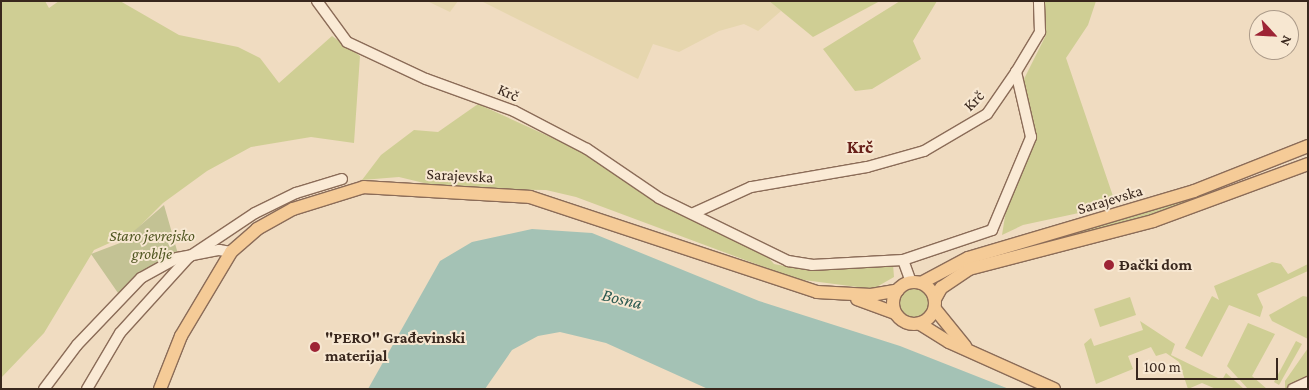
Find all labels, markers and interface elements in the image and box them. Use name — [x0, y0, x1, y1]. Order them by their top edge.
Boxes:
north arrow — [1249, 10, 1299, 60]
text: N — [1277, 33, 1296, 49]
street label: Krč — [494, 80, 522, 106]
street label: Krč — [960, 87, 988, 115]
district label: Krč — [847, 136, 873, 158]
street label: Sarajevska — [426, 165, 494, 187]
street label: Sarajevska — [1075, 181, 1145, 219]
park label: Staro jevrejsko groblje — [109, 226, 195, 264]
place label: Đački dom — [1119, 255, 1192, 275]
marker: Đački dom — [1103, 259, 1115, 271]
water label: Bosna — [600, 284, 644, 314]
place label: "PERO" Građevinski materijal — [325, 328, 465, 366]
marker: "PERO" Građevinski materijal — [309, 341, 321, 353]
scale bar — [1139, 348, 1282, 380]
text: 100 m — [1144, 359, 1181, 375]

